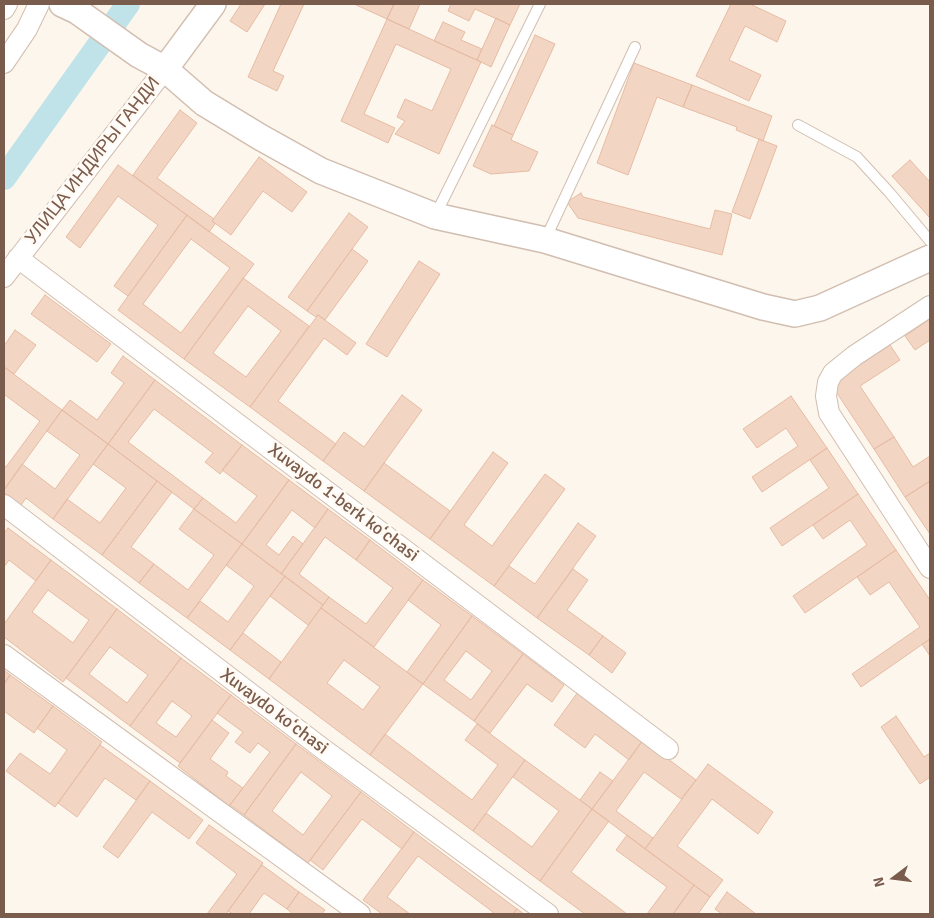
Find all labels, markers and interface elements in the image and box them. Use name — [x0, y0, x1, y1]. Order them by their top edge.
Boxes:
street label: УЛИЦА ИНДИРЫ ГАНДИ — [21, 73, 165, 249]
street label: Xuvaydo 1-berk koʻchasi — [263, 439, 423, 567]
street label: Xuvaydo koʻchasi — [216, 664, 332, 760]
north arrow — [869, 853, 919, 903]
text: N — [870, 875, 889, 889]

